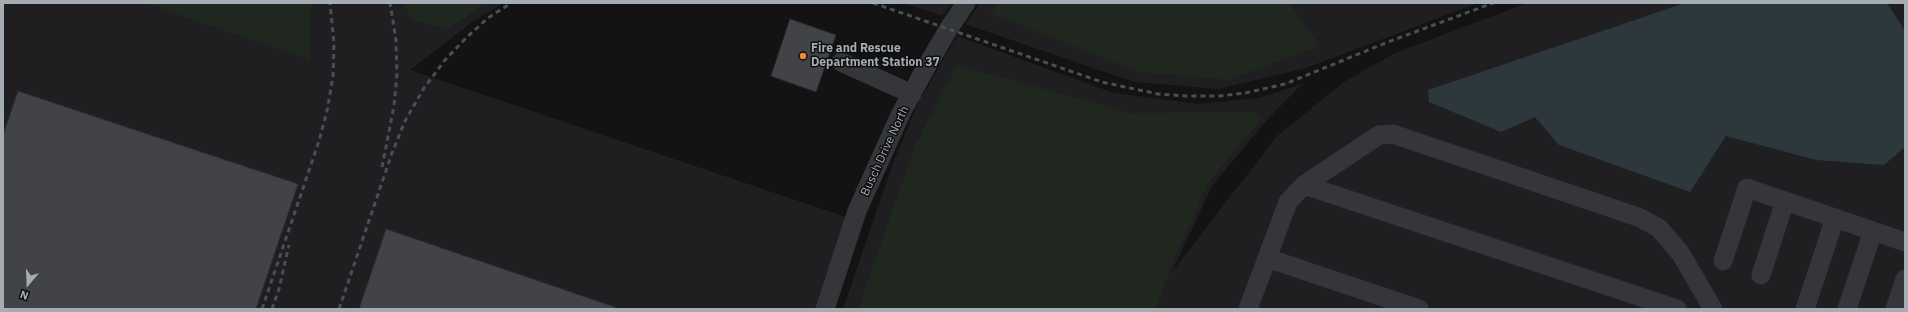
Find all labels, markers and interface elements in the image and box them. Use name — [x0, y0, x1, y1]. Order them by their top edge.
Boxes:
place label: Fire and Rescue Department Station 37 — [811, 42, 940, 70]
marker: Fire and Rescue Department Station 37 — [798, 51, 808, 61]
street label: Busch Drive North — [858, 104, 912, 198]
north arrow — [8, 264, 48, 304]
text: N — [18, 287, 30, 303]

